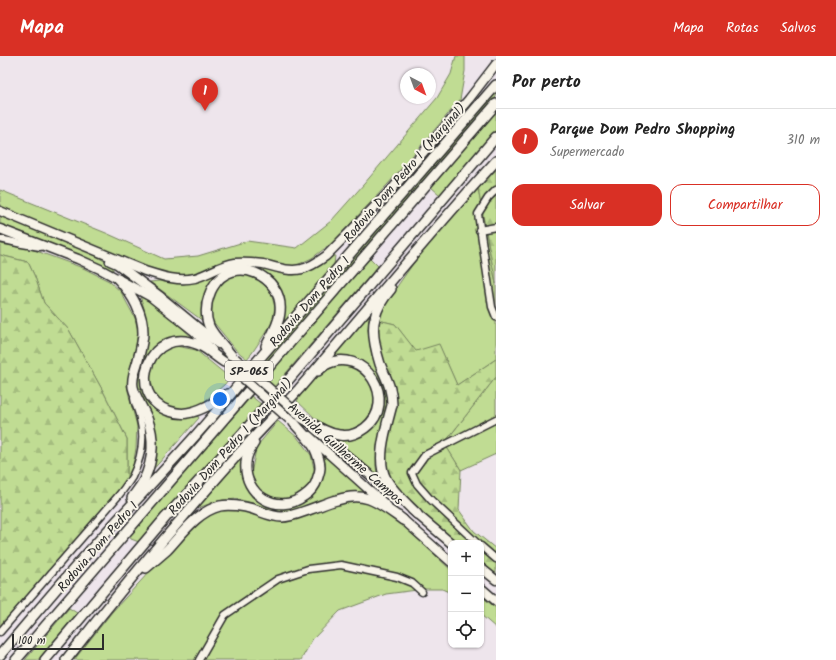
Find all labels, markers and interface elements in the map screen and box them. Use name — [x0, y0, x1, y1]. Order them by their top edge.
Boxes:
text: Mapa — [20, 13, 64, 43]
text: Mapa — [673, 17, 704, 39]
text: Rotas — [726, 17, 758, 39]
text: Salvos — [780, 17, 816, 39]
north arrow — [400, 68, 436, 104]
text: Por perto — [512, 69, 581, 96]
pin: 1 — [192, 78, 218, 111]
street label: Rodovia Dom Pedro I (Marginal) — [339, 99, 472, 247]
text: Parque Dom Pedro Shopping — [550, 118, 735, 142]
text: 1 — [523, 130, 527, 151]
text: 310 m — [786, 130, 820, 151]
text: Supermercado — [550, 142, 624, 163]
button: Salvar — [512, 184, 662, 226]
button: Compartilhar — [670, 184, 820, 226]
street label: Rodovia Dom Pedro I — [265, 252, 356, 352]
road number: SP-065 — [225, 361, 273, 381]
street label: Rodovia Dom Pedro I (Marginal) — [164, 374, 299, 520]
your location — [210, 389, 230, 409]
street label: Avenida Guilherme Campos — [282, 398, 408, 511]
street label: Rodovia Dom Pedro I — [53, 497, 144, 597]
map controls — [448, 540, 484, 648]
button: + — [448, 540, 484, 576]
button: − — [448, 576, 484, 612]
button: locate — [448, 612, 484, 648]
scale bar — [12, 632, 104, 651]
text: 100 m — [18, 632, 46, 650]

